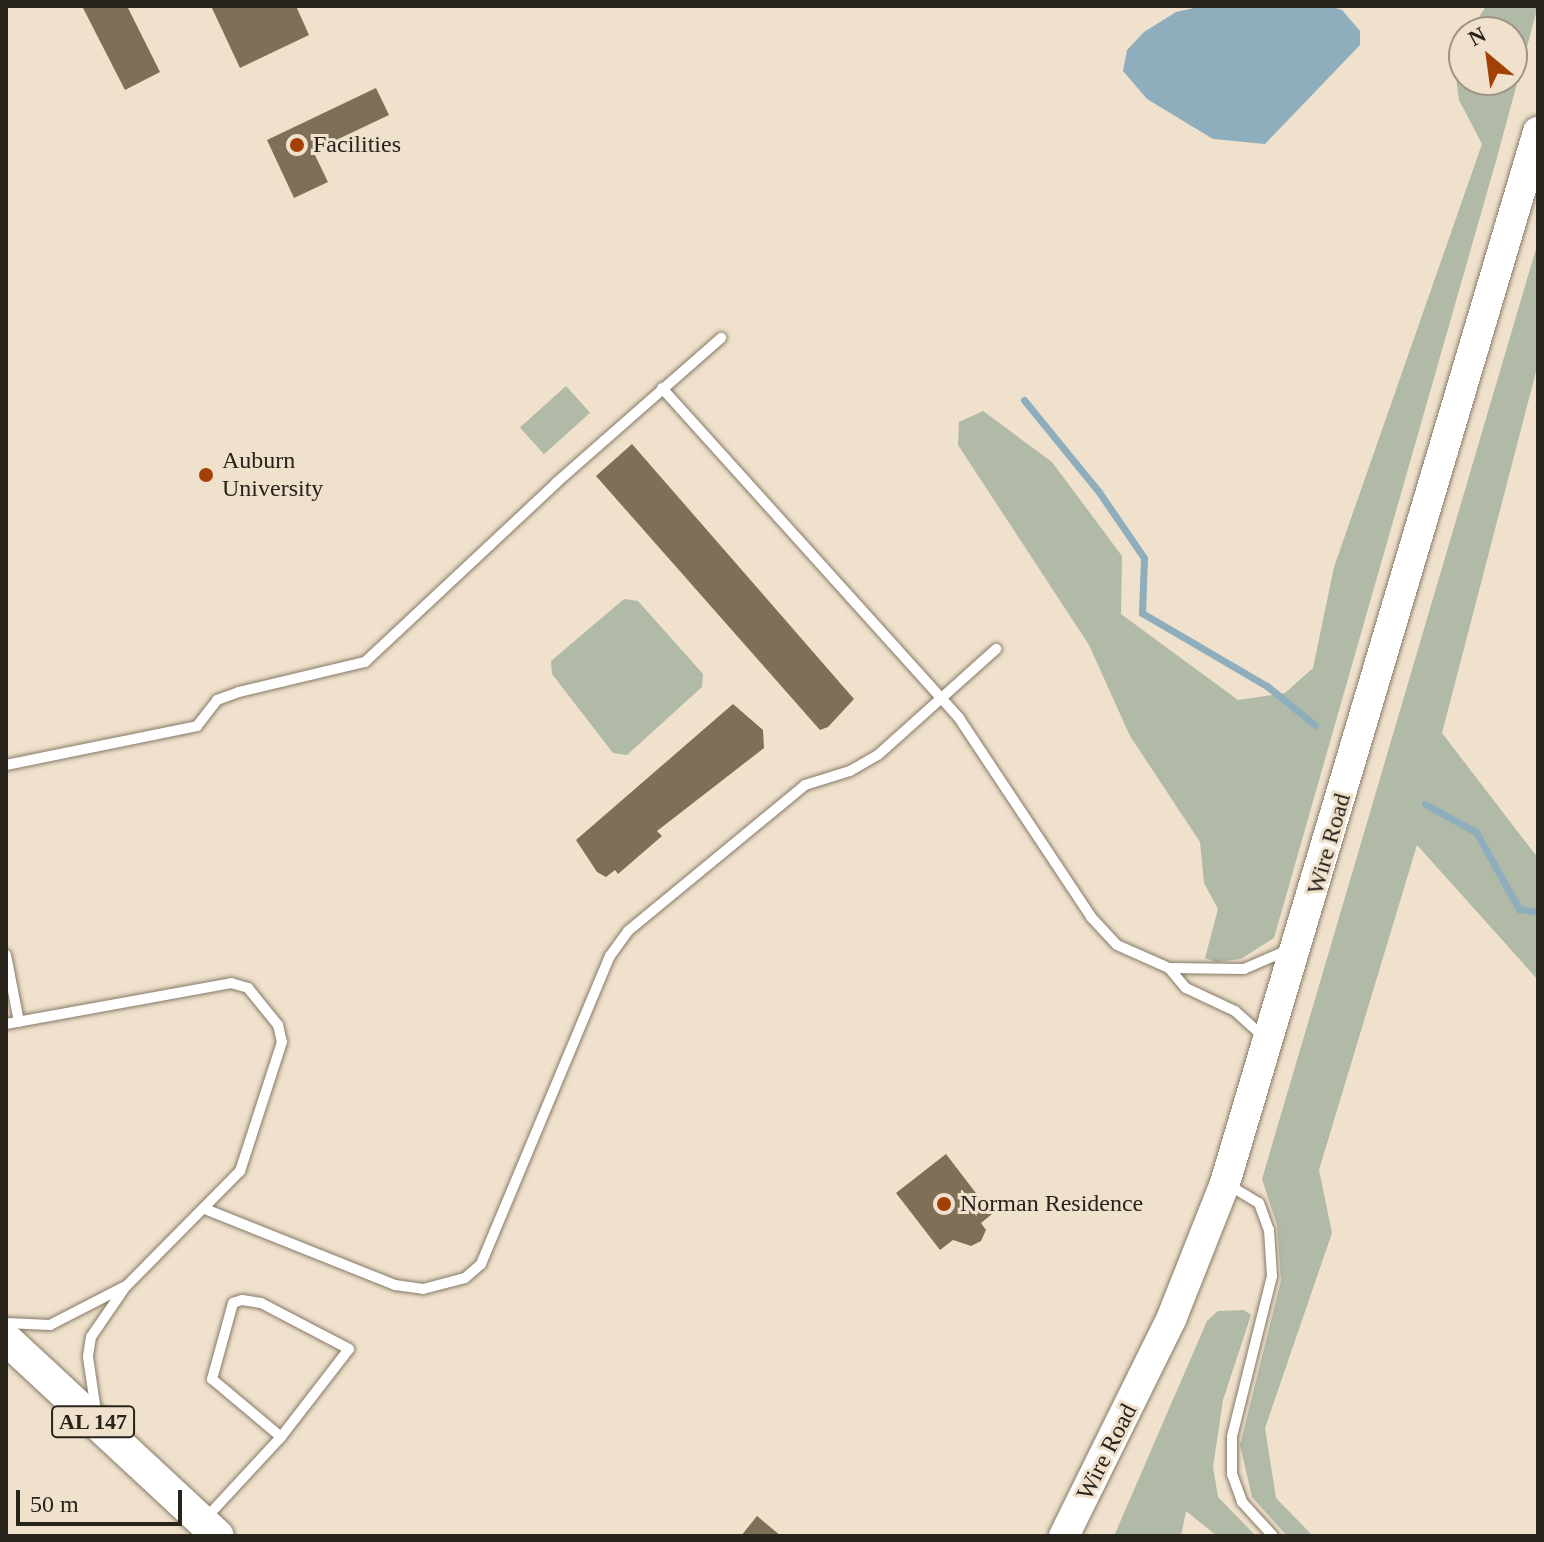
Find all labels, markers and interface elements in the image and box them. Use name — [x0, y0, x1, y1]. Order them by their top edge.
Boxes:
north arrow — [1448, 16, 1528, 96]
text: N — [1464, 22, 1490, 51]
place label: Facilities — [313, 131, 401, 159]
marker: Facilities — [288, 136, 306, 154]
place label: Auburn University — [222, 447, 323, 503]
marker: Auburn University — [197, 466, 215, 484]
street label: Wire Road — [1301, 790, 1357, 898]
place label: Norman Residence — [960, 1190, 1143, 1218]
marker: Norman Residence — [935, 1195, 953, 1213]
street label: Wire Road — [1071, 1399, 1143, 1505]
road number: AL 147 — [49, 1404, 137, 1440]
scale bar — [20, 1474, 186, 1524]
text: 50 m — [30, 1491, 79, 1517]

